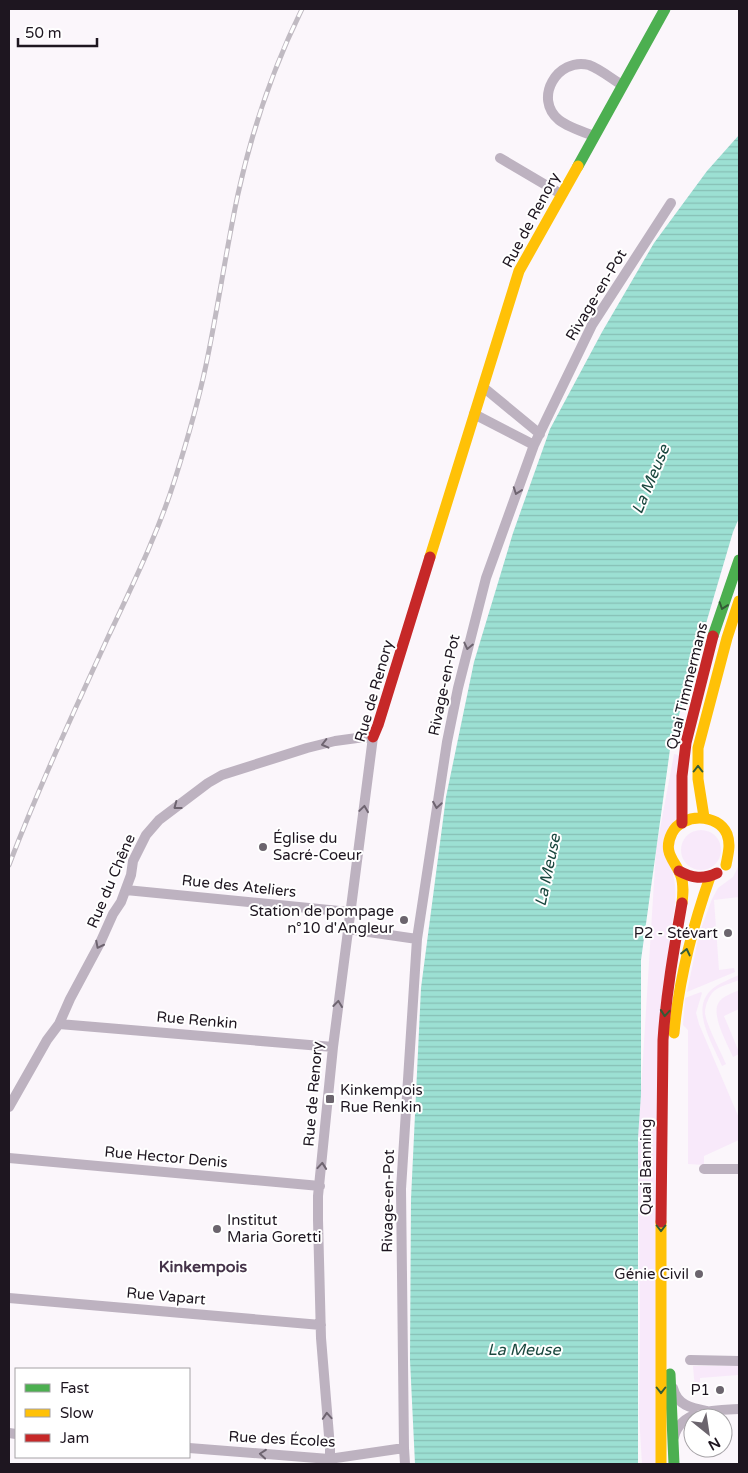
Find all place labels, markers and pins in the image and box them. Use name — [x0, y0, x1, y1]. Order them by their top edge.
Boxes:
place label: Église du Sacré-Coeur — [273, 829, 362, 864]
marker: Église du Sacré-Coeur — [257, 841, 269, 853]
place label: Station de pompage n°10 d'Angleur — [249, 902, 394, 937]
marker: Station de pompage n°10 d'Angleur — [398, 914, 410, 926]
place label: P2 - Stévart — [634, 924, 718, 942]
marker: P2 - Stévart — [722, 927, 734, 939]
place label: Kinkempois Rue Renkin — [340, 1081, 423, 1116]
marker: Kinkempois Rue Renkin — [324, 1093, 336, 1105]
place label: Institut Maria Goretti — [227, 1211, 321, 1246]
marker: Institut Maria Goretti — [211, 1223, 223, 1235]
place label: Génie Civil — [614, 1265, 689, 1283]
marker: Génie Civil — [693, 1268, 705, 1280]
place label: P1 — [690, 1381, 710, 1399]
marker: P1 — [714, 1384, 726, 1396]

